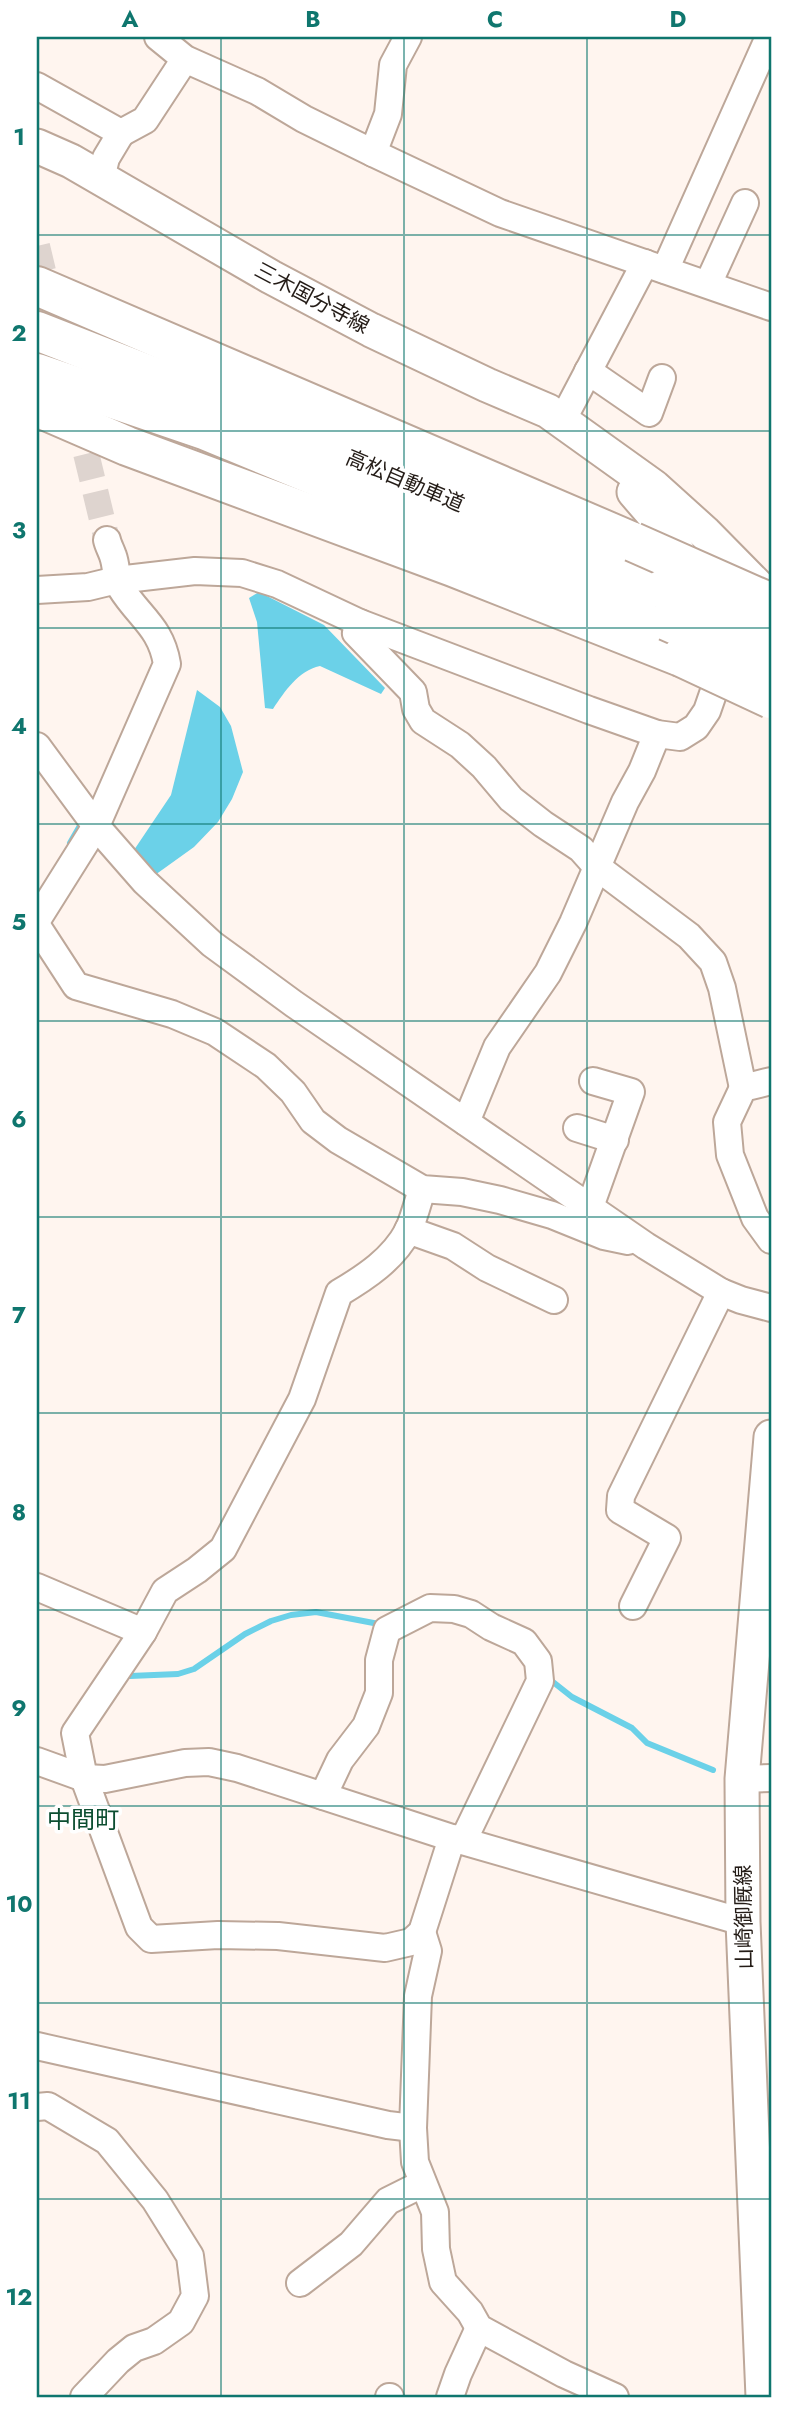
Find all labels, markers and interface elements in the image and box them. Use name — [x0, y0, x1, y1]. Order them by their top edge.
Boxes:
text: A — [121, 2, 139, 36]
text: B — [305, 2, 321, 36]
text: C — [487, 2, 503, 36]
text: D — [670, 2, 687, 36]
text: 1 — [13, 120, 25, 154]
street label: 三木国分寺線 — [249, 255, 375, 341]
text: 2 — [11, 316, 27, 350]
street label: 高松自動車道 — [341, 443, 469, 519]
text: 3 — [12, 513, 26, 547]
text: 4 — [11, 709, 27, 743]
text: 5 — [12, 905, 26, 939]
text: 6 — [11, 1102, 27, 1136]
text: 7 — [12, 1298, 26, 1332]
text: 8 — [12, 1495, 26, 1529]
text: 9 — [11, 1691, 27, 1725]
district label: 中間町 — [47, 1802, 119, 1837]
street label: 山崎御厩線 — [728, 1864, 760, 1970]
text: 10 — [6, 1887, 32, 1921]
text: 11 — [7, 2084, 31, 2118]
text: 12 — [6, 2280, 32, 2314]

